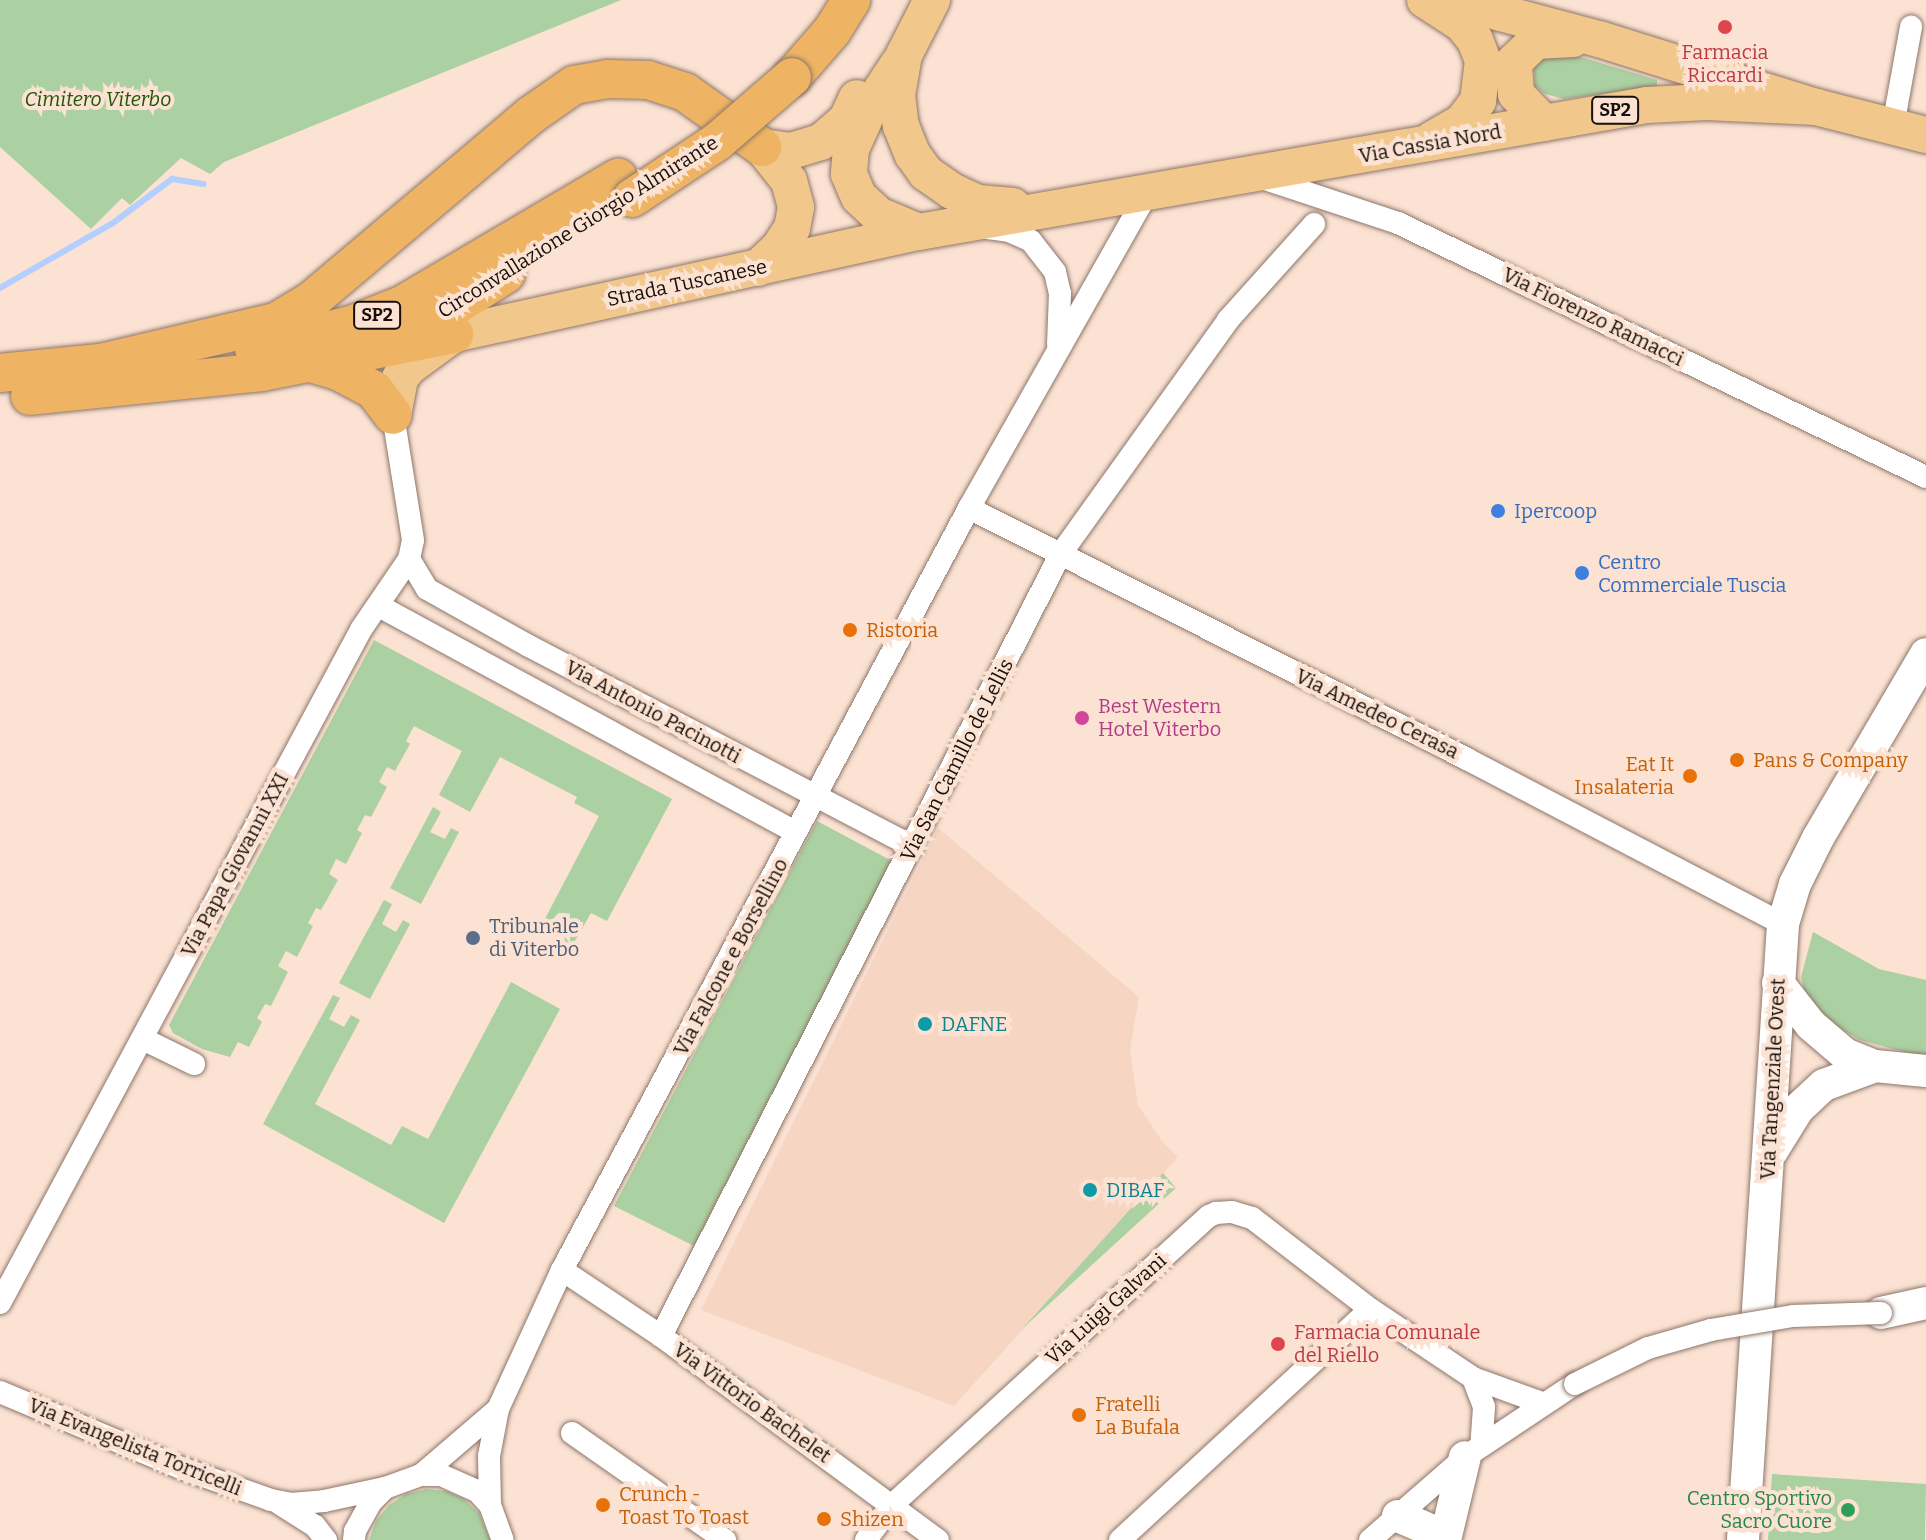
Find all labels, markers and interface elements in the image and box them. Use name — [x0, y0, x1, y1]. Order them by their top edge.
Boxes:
marker: Farmacia Riccardi — [1716, 18, 1734, 36]
place label: Farmacia Riccardi — [1682, 40, 1768, 87]
park label: Cimitero Viterbo — [25, 87, 171, 111]
road number: SP2 — [1591, 96, 1639, 124]
street label: Via Cassia Nord — [1357, 120, 1503, 168]
street label: Circonvallazione Giorgio Almirante — [434, 131, 722, 323]
street label: Strada Tuscanese — [605, 254, 769, 312]
street label: Via Fiorenzo Ramacci — [1498, 263, 1688, 371]
road number: SP2 — [353, 301, 401, 329]
place label: Ipercoop — [1514, 499, 1597, 523]
marker: Ipercoop — [1489, 502, 1507, 520]
place label: Centro Commerciale Tuscia — [1598, 550, 1787, 597]
marker: Centro Commerciale Tuscia — [1573, 564, 1591, 582]
place label: Ristoria — [866, 618, 938, 642]
marker: Ristoria — [841, 621, 859, 639]
street label: Via San Camillo de Lellis — [896, 655, 1018, 865]
street label: Via Antonio Pacinotti — [561, 656, 745, 768]
street label: Via Amedeo Cerasa — [1291, 664, 1463, 764]
place label: Best Western Hotel Viterbo — [1098, 694, 1221, 741]
marker: Best Western Hotel Viterbo — [1073, 709, 1091, 727]
place label: Pans & Company — [1753, 748, 1908, 772]
marker: Pans & Company — [1728, 751, 1746, 769]
place label: Eat It Insalateria — [1574, 752, 1674, 799]
marker: Eat It Insalateria — [1681, 767, 1699, 785]
street label: Via Papa Giovanni XXI — [176, 769, 294, 961]
street label: Via Falcone e Borsellino — [669, 854, 793, 1060]
place label: Tribunale di Viterbo — [489, 914, 579, 961]
marker: Tribunale di Viterbo — [464, 929, 482, 947]
street label: Via Tangenziale Ovest — [1756, 978, 1790, 1180]
place label: DAFNE — [941, 1012, 1007, 1036]
marker: DAFNE — [916, 1015, 934, 1033]
place label: DIBAF — [1106, 1178, 1164, 1202]
marker: DIBAF — [1081, 1181, 1099, 1199]
street label: Via Luigi Galvani — [1041, 1249, 1171, 1369]
place label: Farmacia Comunale del Riello — [1294, 1320, 1480, 1367]
marker: Farmacia Comunale del Riello — [1269, 1335, 1287, 1353]
street label: Via Vittorio Bachelet — [669, 1338, 835, 1468]
place label: Fratelli La Bufala — [1095, 1392, 1180, 1439]
street label: Via Evangelista Torricelli — [25, 1393, 245, 1501]
marker: Fratelli La Bufala — [1070, 1406, 1088, 1424]
place label: Crunch - Toast To Toast — [619, 1482, 749, 1529]
place label: Centro Sportivo Sacro Cuore — [1687, 1486, 1832, 1533]
marker: Crunch - Toast To Toast — [594, 1496, 612, 1514]
marker: Centro Sportivo Sacro Cuore — [1839, 1501, 1857, 1519]
place label: Shizen — [840, 1507, 904, 1531]
marker: Shizen — [815, 1510, 833, 1528]

